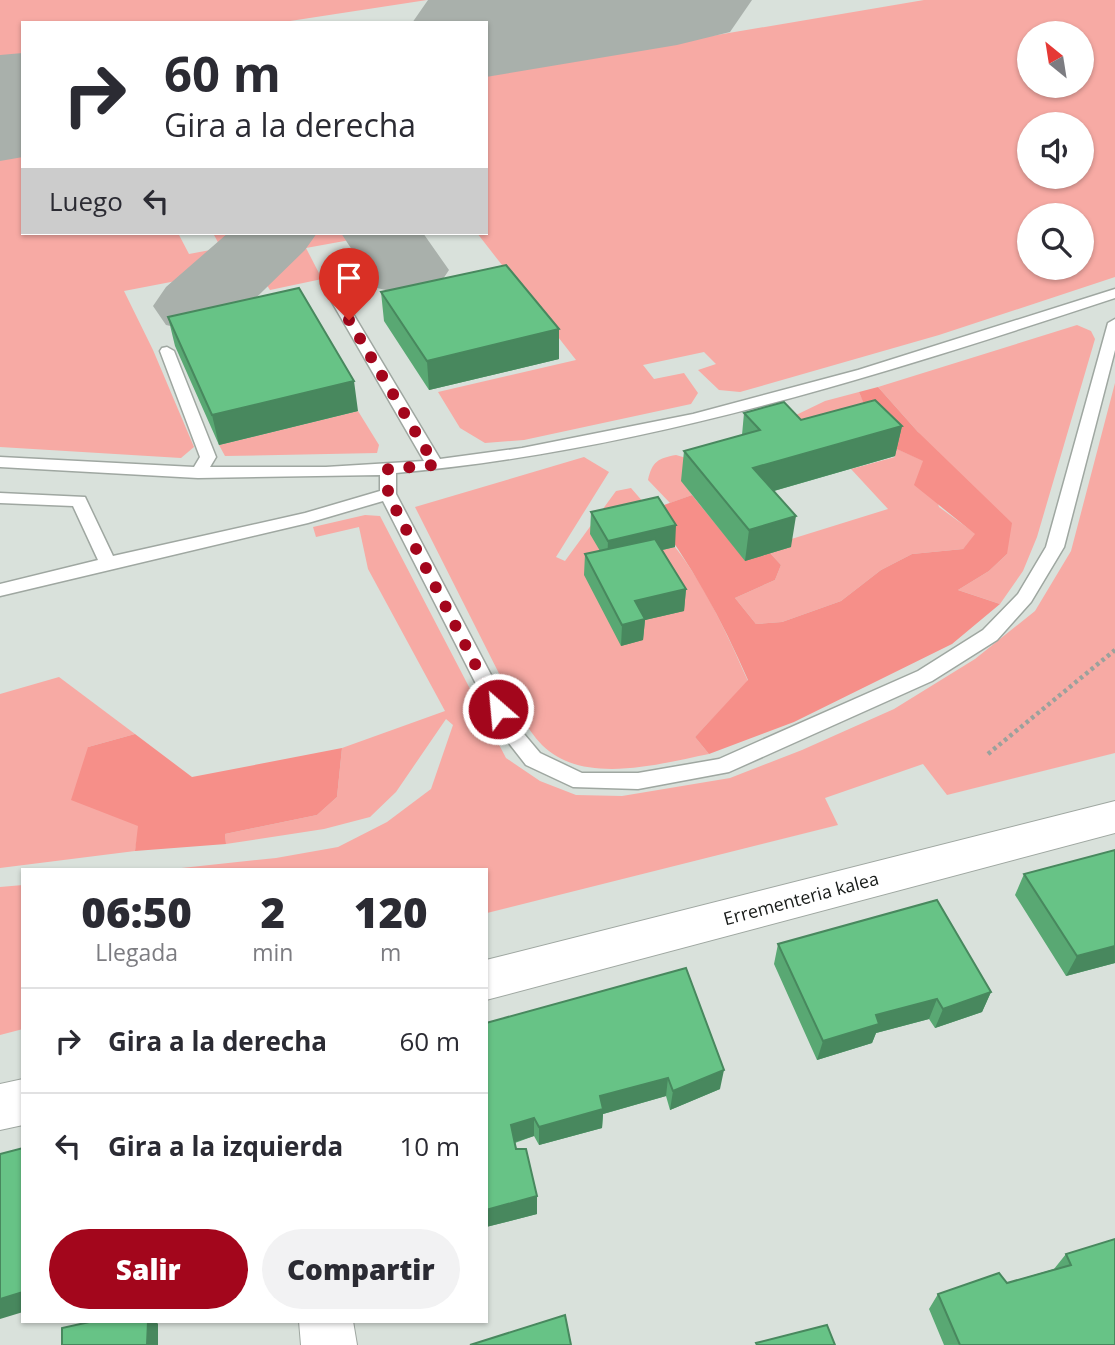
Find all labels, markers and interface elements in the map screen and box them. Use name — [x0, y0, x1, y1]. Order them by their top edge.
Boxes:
north arrow — [1017, 21, 1094, 98]
map controls — [1017, 21, 1094, 280]
text: 60 m — [164, 40, 281, 106]
icon: right — [49, 49, 140, 140]
text: Gira a la derecha — [164, 103, 416, 146]
button: sound — [1017, 112, 1094, 189]
icon: left — [137, 182, 175, 220]
text: Luego — [49, 183, 123, 219]
button: search — [1017, 203, 1094, 280]
pin — [319, 248, 379, 320]
icon: arrive — [330, 259, 368, 297]
position arrow — [461, 672, 535, 746]
street label: Errementeria kalea — [721, 866, 881, 930]
text: 06:50 — [81, 883, 192, 940]
text: 2 — [261, 883, 285, 940]
text: 120 — [354, 883, 428, 940]
text: Llegada — [95, 936, 178, 968]
text: min — [252, 936, 293, 968]
text: m — [380, 936, 401, 968]
icon: right — [49, 1022, 87, 1060]
text: Gira a la derecha — [108, 1023, 327, 1059]
text: 60 m — [399, 1023, 460, 1059]
icon: left — [49, 1127, 87, 1165]
text: Gira a la izquierda — [108, 1128, 343, 1164]
text: 10 m — [399, 1128, 460, 1164]
button: Salir — [49, 1229, 248, 1309]
button: Compartir — [262, 1229, 460, 1309]

